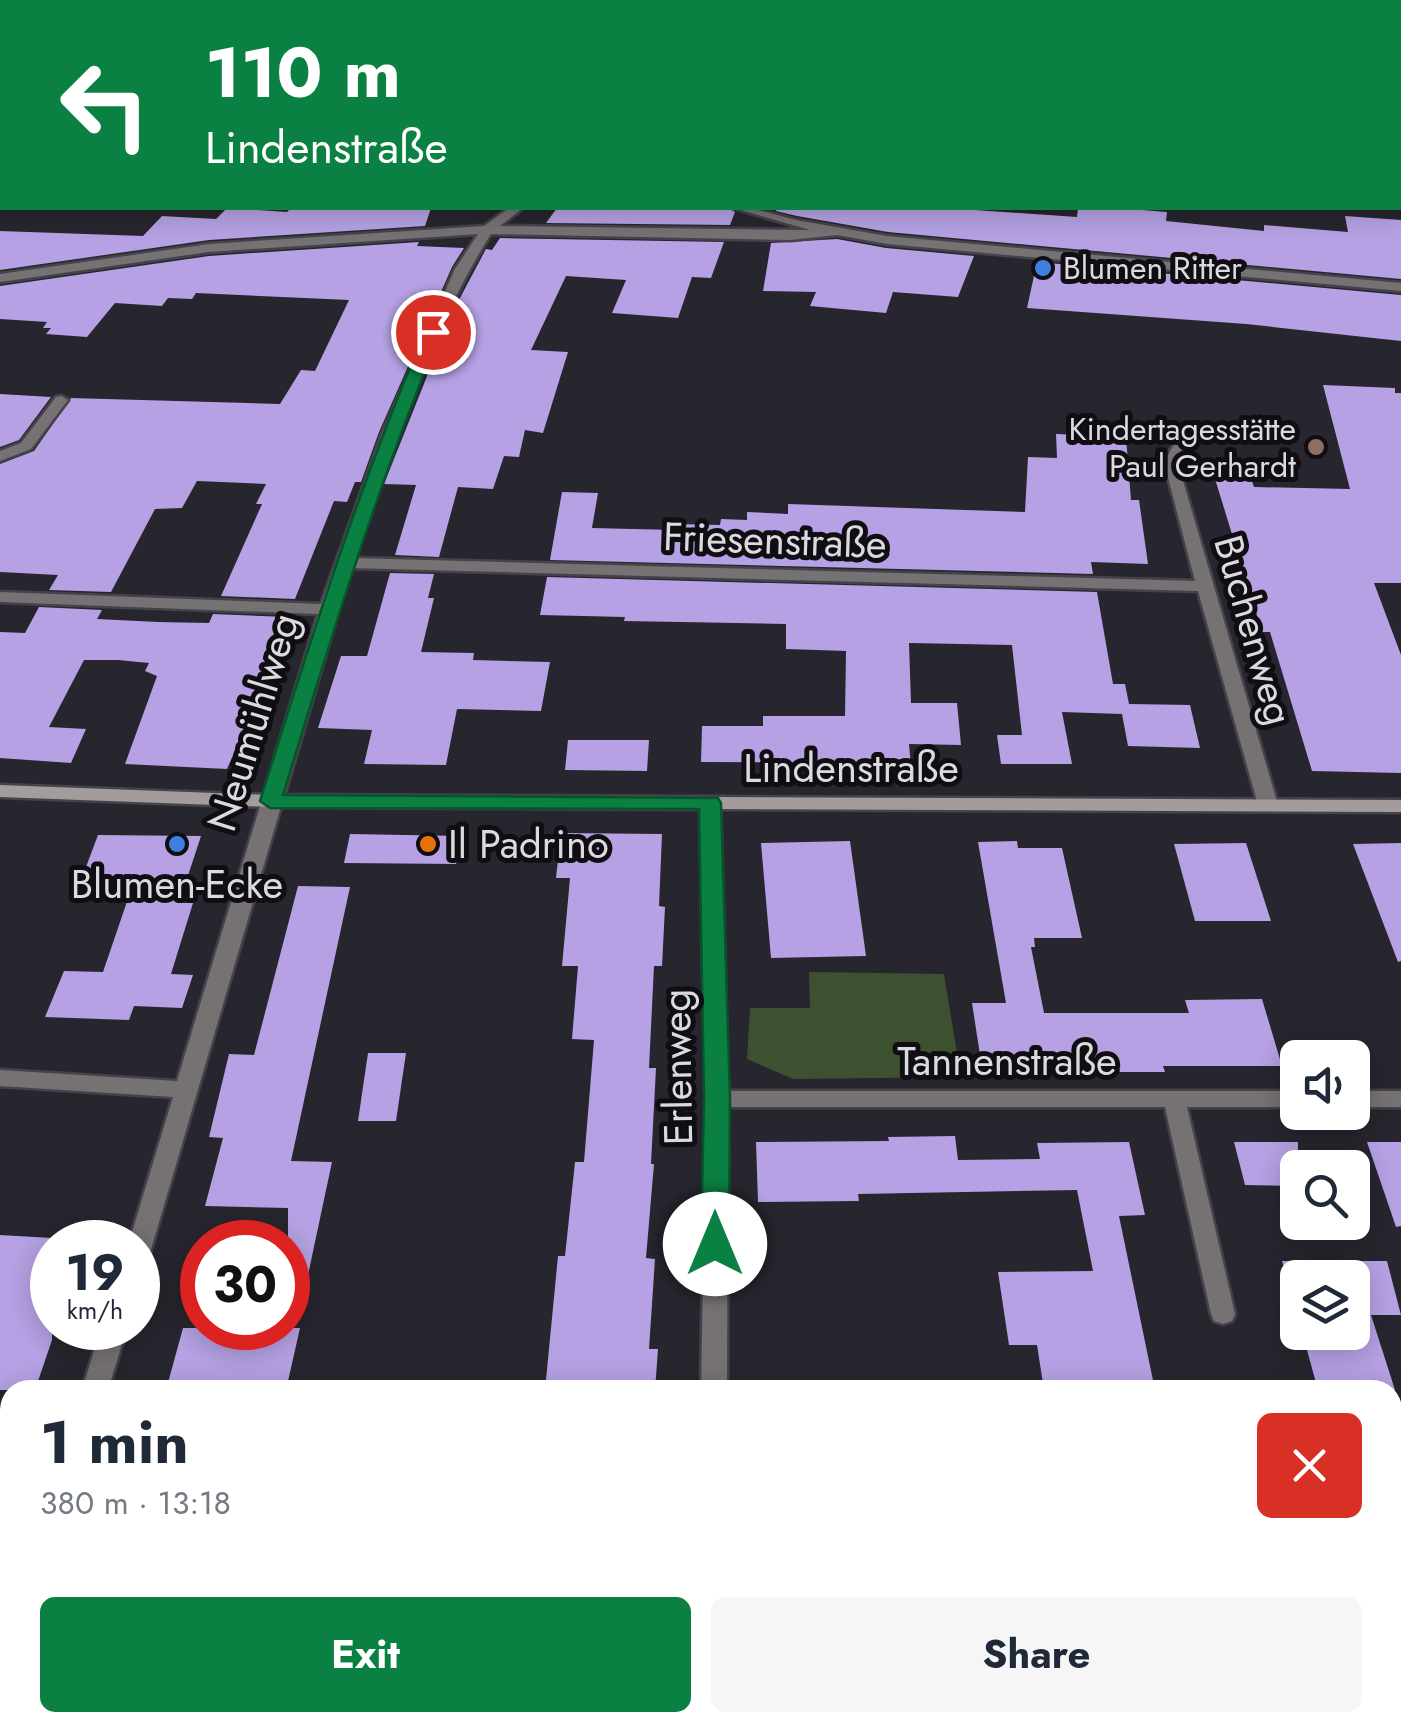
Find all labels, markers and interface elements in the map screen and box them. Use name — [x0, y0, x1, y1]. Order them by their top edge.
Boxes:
text: 110 m — [205, 22, 401, 123]
icon: left — [40, 40, 170, 170]
text: Lindenstraße — [205, 115, 448, 180]
place label: Blumen Ritter — [1063, 245, 1242, 291]
marker: Blumen Ritter — [1032, 257, 1054, 279]
pin — [391, 290, 476, 375]
icon: arrive — [406, 305, 461, 360]
place label: Kindertagesstätte Paul Gerhardt — [1068, 406, 1296, 489]
marker: Kindertagesstätte Paul Gerhardt — [1305, 436, 1327, 458]
street label: Friesenstraße — [662, 507, 888, 573]
street label: Buchenweg — [1199, 528, 1309, 732]
street label: Neumühlweg — [192, 606, 314, 838]
street label: Lindenstraße — [743, 739, 959, 797]
place label: Il Padrino — [448, 815, 609, 873]
marker: Blumen-Ecke — [166, 833, 188, 855]
marker: Il Padrino — [417, 833, 439, 855]
place label: Blumen-Ecke — [71, 855, 283, 913]
street label: Erlenweg — [647, 988, 707, 1146]
street label: Tannenstraße — [897, 1032, 1117, 1090]
map controls — [1280, 1040, 1370, 1350]
button: sound — [1280, 1040, 1370, 1130]
button: search — [1280, 1150, 1370, 1240]
position arrow — [663, 1192, 767, 1296]
speed limit sign: 30 — [180, 1220, 310, 1350]
text: 19 — [66, 1236, 124, 1309]
button: layers — [1280, 1260, 1370, 1350]
text: km/h — [67, 1292, 123, 1328]
text: 1 min — [40, 1399, 189, 1486]
button: close — [1257, 1413, 1362, 1518]
text: 380 m · 13:18 — [40, 1480, 231, 1526]
button: Exit — [40, 1597, 691, 1712]
button: Share — [711, 1597, 1362, 1712]

